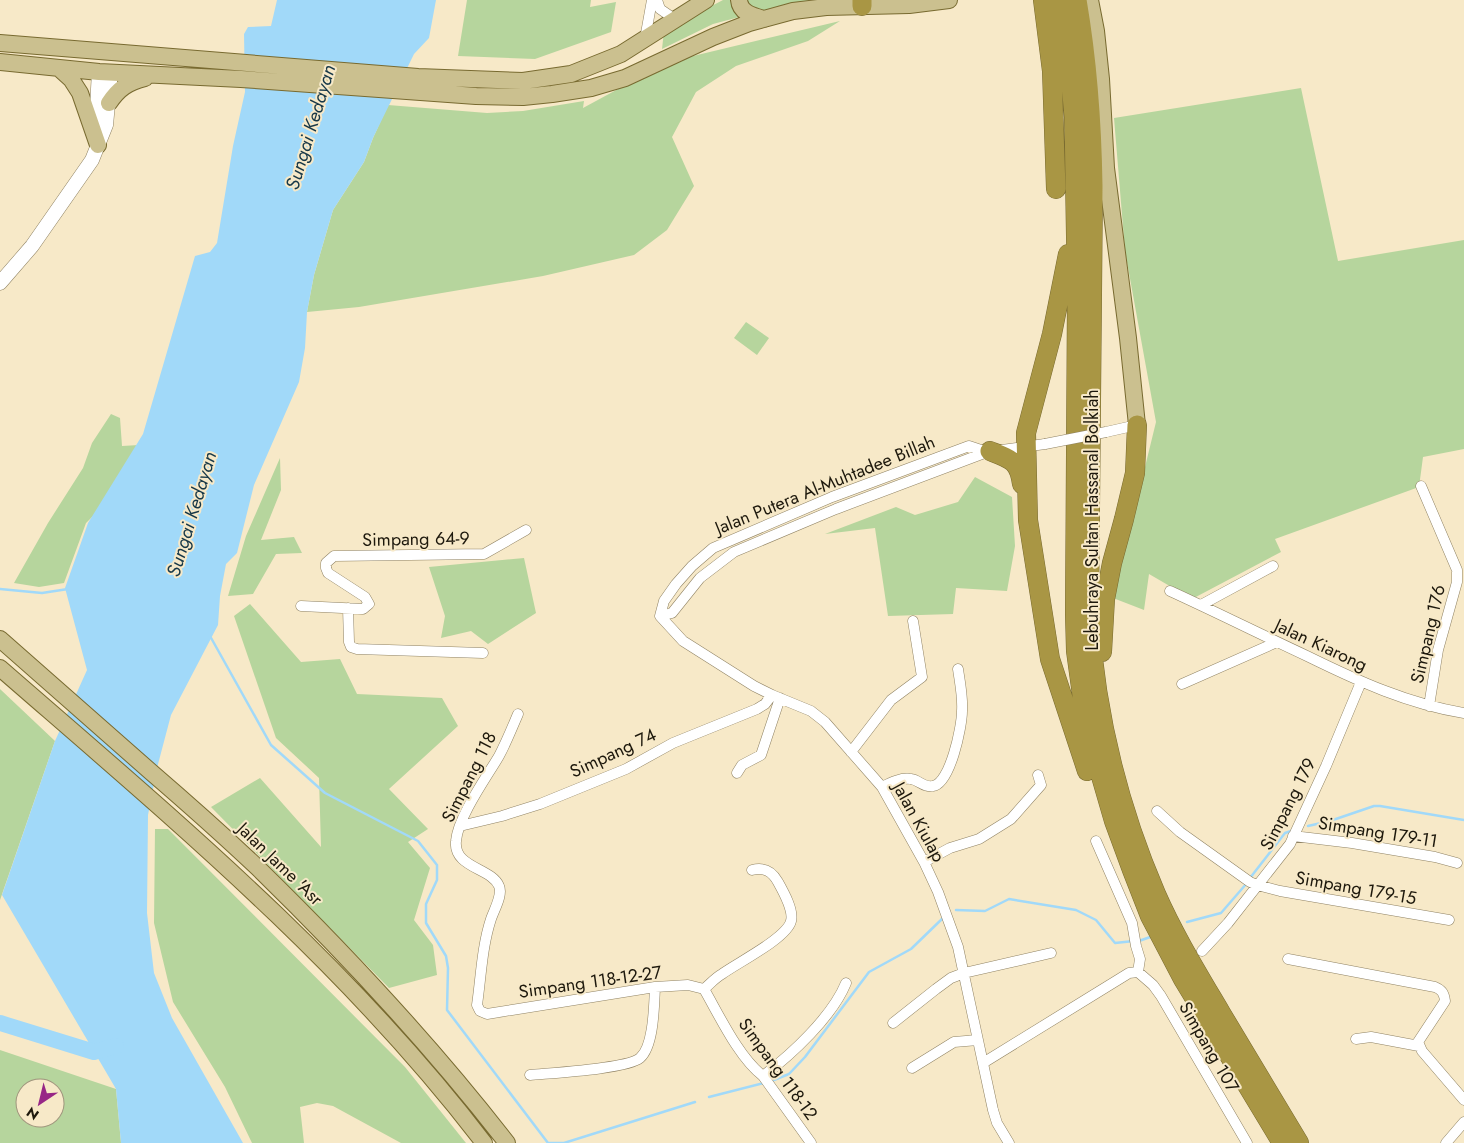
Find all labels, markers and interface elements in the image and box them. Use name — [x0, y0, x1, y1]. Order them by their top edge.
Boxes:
water label: Sungai Kedayan — [279, 61, 342, 193]
street label: Lebuhraya Sultan Hassanal Bolkiah — [1079, 389, 1105, 651]
street label: Jalan Putera Al-Muhtadee Billah — [709, 429, 939, 542]
water label: Sungai Kedayan — [160, 448, 223, 580]
street label: Simpang 64-9 — [362, 525, 470, 553]
street label: Simpang 176 — [1404, 582, 1452, 686]
street label: Jalan Kiarong — [1269, 611, 1372, 678]
street label: Simpang 74 — [566, 722, 660, 784]
street label: Simpang 118 — [435, 727, 503, 827]
street label: Simpang 179 — [1254, 753, 1322, 855]
street label: Jalan Kiulap — [885, 775, 952, 867]
street label: Simpang 179-11 — [1316, 810, 1440, 854]
street label: Jalan Jame 'Asr — [230, 815, 329, 912]
street label: Simpang 179-15 — [1293, 865, 1419, 911]
street label: Simpang 118-12-27 — [517, 959, 664, 1005]
street label: Simpang 107 — [1172, 997, 1246, 1098]
street label: Simpang 118-12 — [732, 1013, 824, 1125]
north arrow — [15, 1078, 65, 1128]
text: N — [22, 1102, 43, 1125]

